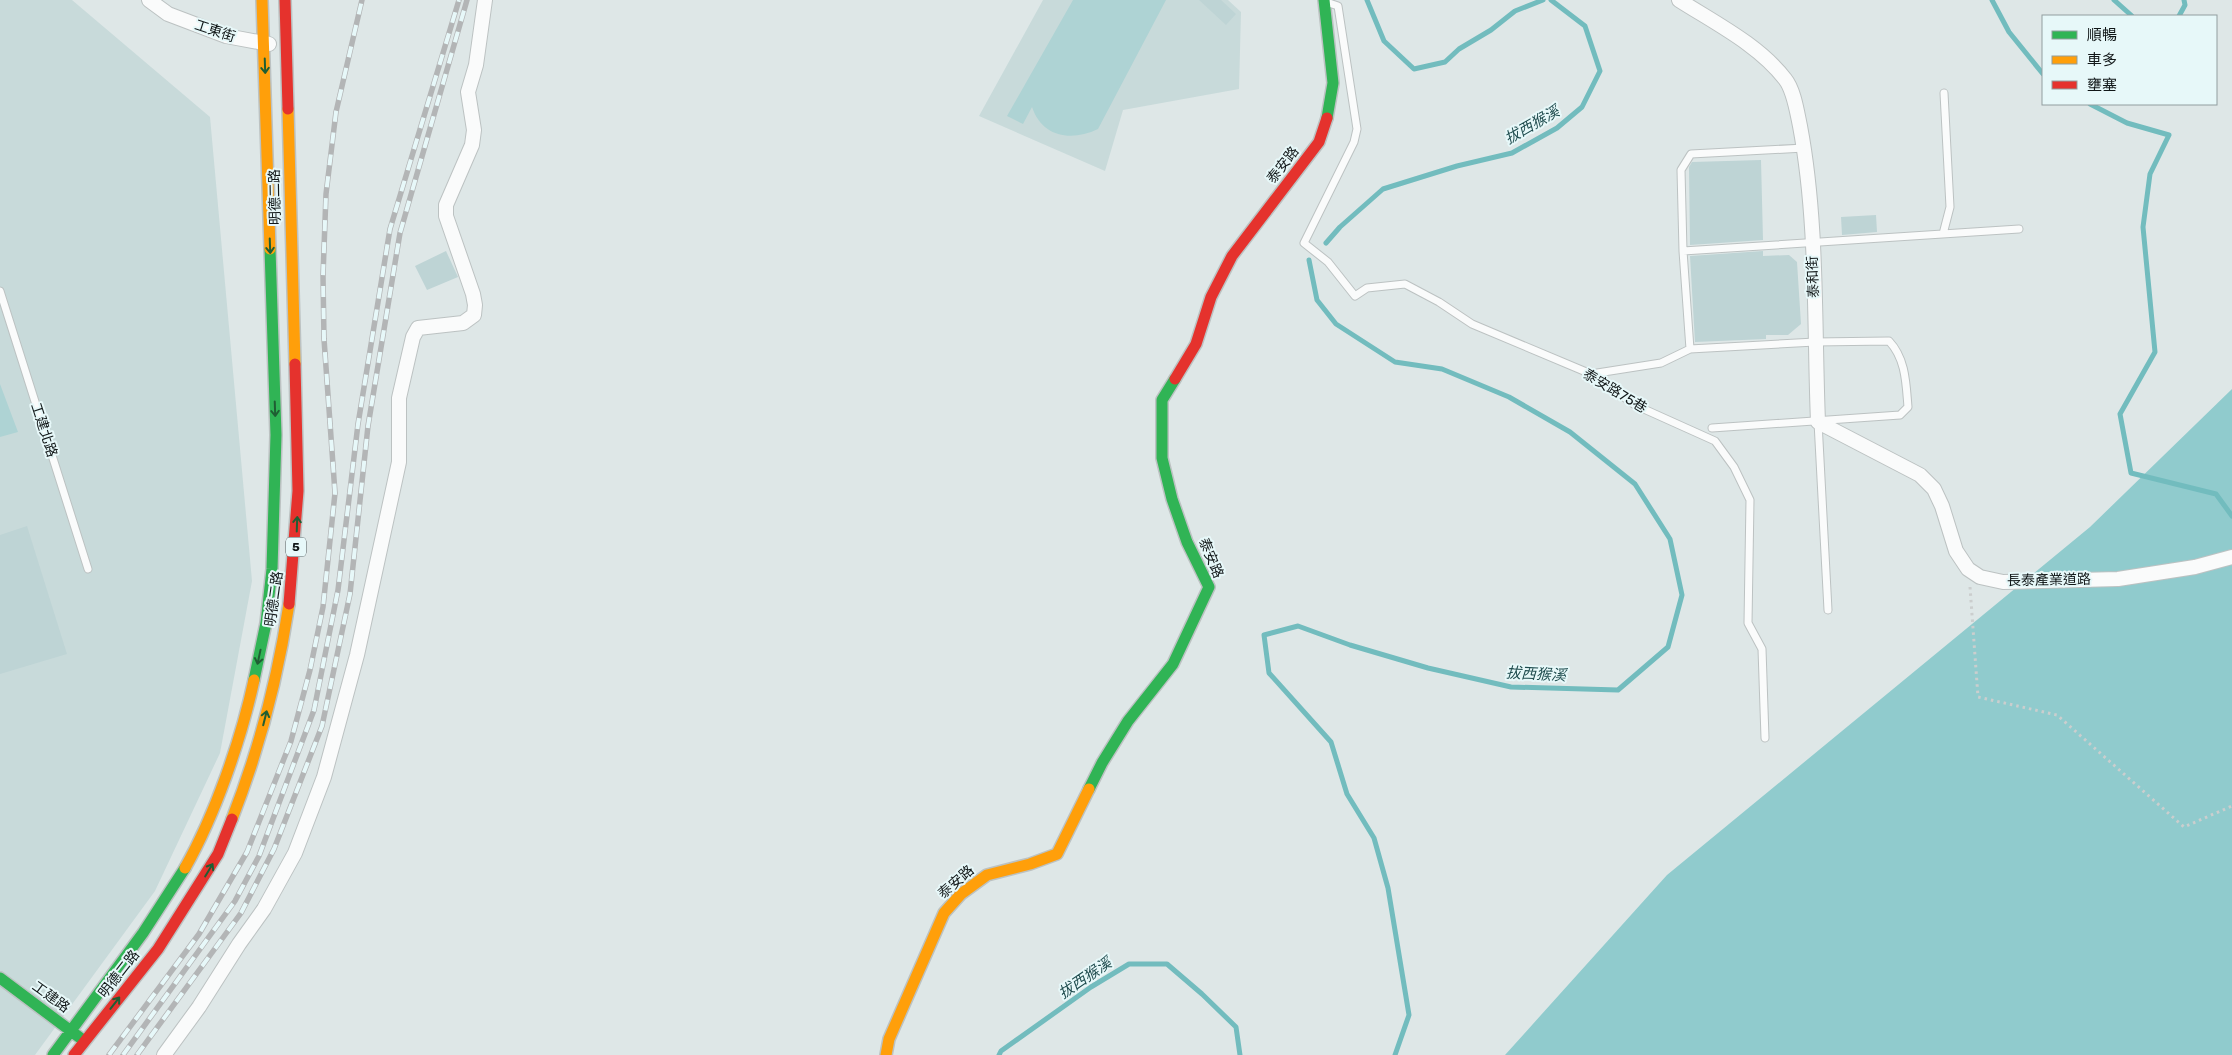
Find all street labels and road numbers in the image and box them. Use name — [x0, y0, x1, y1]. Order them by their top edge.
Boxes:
street label: 工東街 — [192, 16, 238, 46]
street label: 泰安路 — [1263, 143, 1303, 187]
street label: 明德二路 — [266, 169, 284, 225]
street label: 泰和街 — [1804, 256, 1822, 298]
street label: 泰安路75巷 — [1580, 365, 1650, 417]
street label: 工建北路 — [27, 401, 61, 459]
street label: 泰安路 — [1195, 535, 1227, 581]
road number: 5 — [286, 538, 306, 556]
street label: 明德二路 — [262, 570, 286, 628]
street label: 長泰產業道路 — [2007, 571, 2091, 589]
street label: 泰安路 — [935, 862, 977, 902]
street label: 明德二路 — [95, 947, 143, 1001]
street label: 工建路 — [29, 978, 73, 1016]

